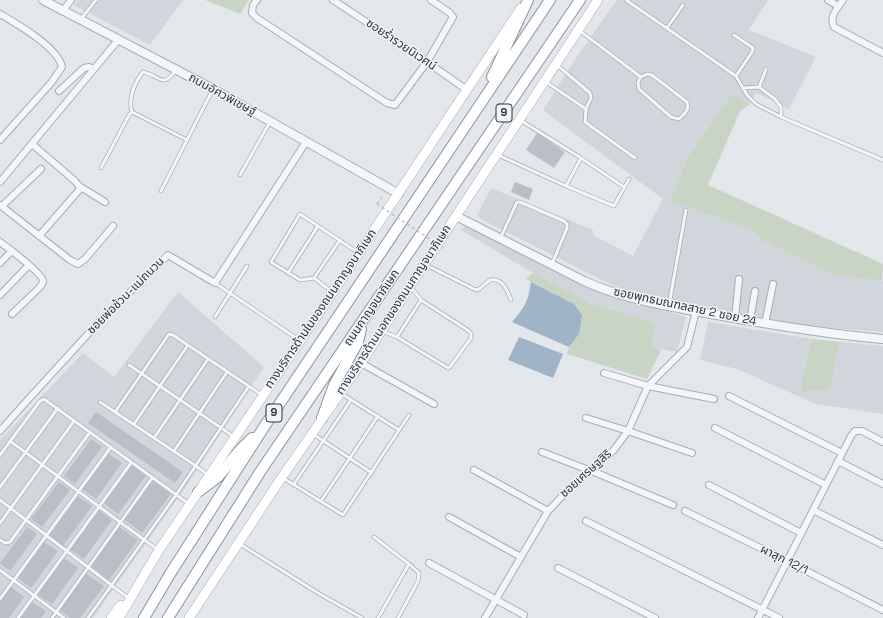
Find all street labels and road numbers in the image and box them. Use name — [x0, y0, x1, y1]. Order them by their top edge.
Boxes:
street label: ซอยร่ำรวยนิเวศน์ — [363, 16, 439, 74]
street label: ถนนอัศวพิเชษฐ์ — [186, 71, 258, 119]
road number: 9 — [496, 104, 512, 122]
street label: ทางบริการด้านนอกของถนนกาญจนาภิเษก — [334, 222, 454, 398]
street label: ทางบริการด้านในของถนนกาญจนาภิเษก — [262, 227, 380, 391]
street label: ซอยพ่อช้วน-แม่ถนวน — [84, 254, 168, 338]
street label: ถนนกาญจนาภิเษก — [341, 267, 403, 349]
street label: ซอยพุทธมณฑลสาย 2 ซอย 24 — [612, 285, 758, 329]
road number: 9 — [266, 404, 282, 422]
street label: ซอยเศรษฐสิริ — [557, 447, 615, 501]
street label: ผาสุก 12/1 — [758, 542, 810, 578]

